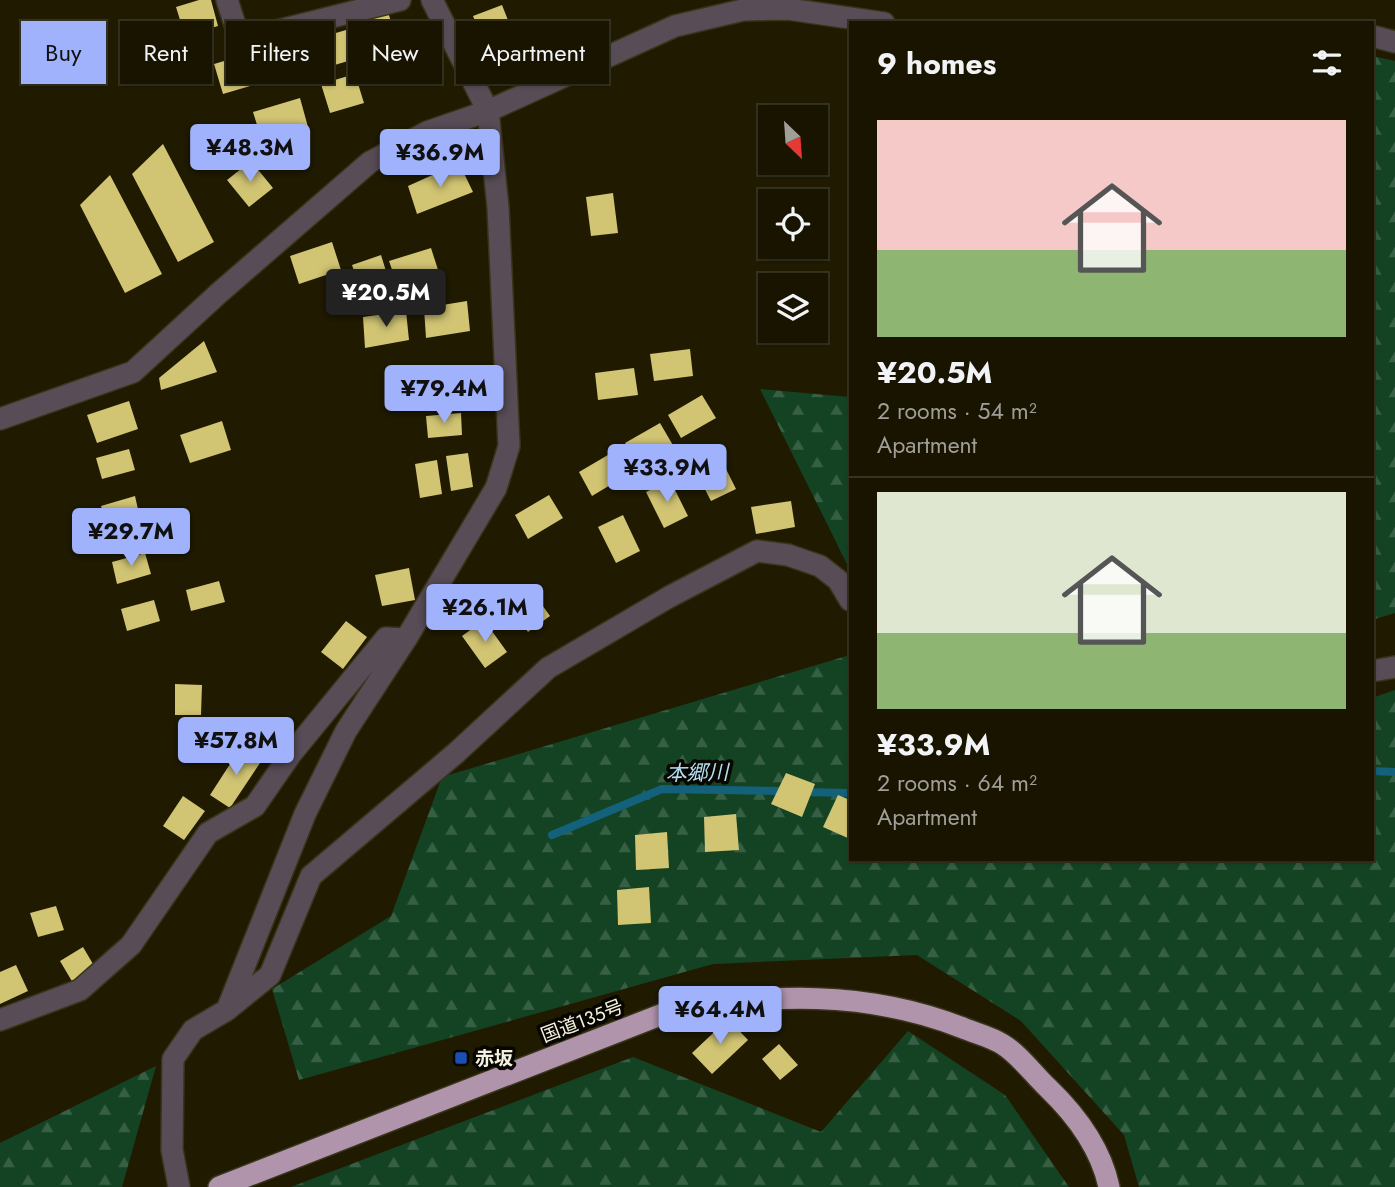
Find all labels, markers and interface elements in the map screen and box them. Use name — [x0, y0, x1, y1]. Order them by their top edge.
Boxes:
chip: Buy — [21, 21, 106, 84]
chip: Rent — [120, 21, 212, 84]
chip: Filters — [226, 21, 334, 84]
chip: New — [348, 21, 442, 84]
chip: Apartment — [456, 21, 609, 84]
text: 9 homes — [877, 42, 996, 85]
icon: filters — [1308, 44, 1346, 82]
north arrow — [758, 105, 828, 175]
map controls — [758, 105, 828, 343]
pin: ¥48.3M — [193, 124, 307, 184]
text: ¥48.3M — [206, 130, 294, 164]
pin: ¥36.9M — [383, 130, 497, 189]
text: ¥36.9M — [396, 135, 484, 169]
icon: home — [1049, 165, 1175, 291]
button: locate — [758, 189, 828, 259]
pin: ¥20.5M — [329, 270, 443, 329]
button: layers — [758, 273, 828, 343]
text: ¥20.5M — [342, 275, 430, 309]
text: ¥20.5M — [877, 351, 992, 394]
pin: ¥79.4M — [387, 366, 501, 425]
text: ¥79.4M — [401, 371, 488, 405]
text: 2 rooms · 54 m² — [877, 394, 1037, 428]
text: Apartment — [877, 428, 977, 462]
pin: ¥33.9M — [610, 444, 724, 504]
text: ¥33.9M — [624, 450, 710, 484]
pin: ¥29.7M — [74, 508, 188, 568]
text: ¥29.7M — [88, 514, 174, 548]
icon: home — [1049, 537, 1175, 663]
pin: ¥26.1M — [428, 584, 542, 644]
text: ¥26.1M — [442, 590, 528, 624]
pin: ¥57.8M — [179, 718, 293, 777]
text: ¥57.8M — [194, 723, 278, 757]
text: ¥33.9M — [877, 723, 990, 766]
water label: 本郷川 — [665, 757, 731, 789]
text: 2 rooms · 64 m² — [877, 766, 1037, 800]
text: Apartment — [877, 800, 977, 834]
pin: ¥64.4M — [663, 986, 777, 1046]
text: ¥64.4M — [675, 992, 765, 1026]
street label: 国道135号 — [537, 993, 627, 1049]
place label: 赤坂 — [475, 1045, 513, 1072]
marker: 赤坂 — [453, 1050, 469, 1066]

